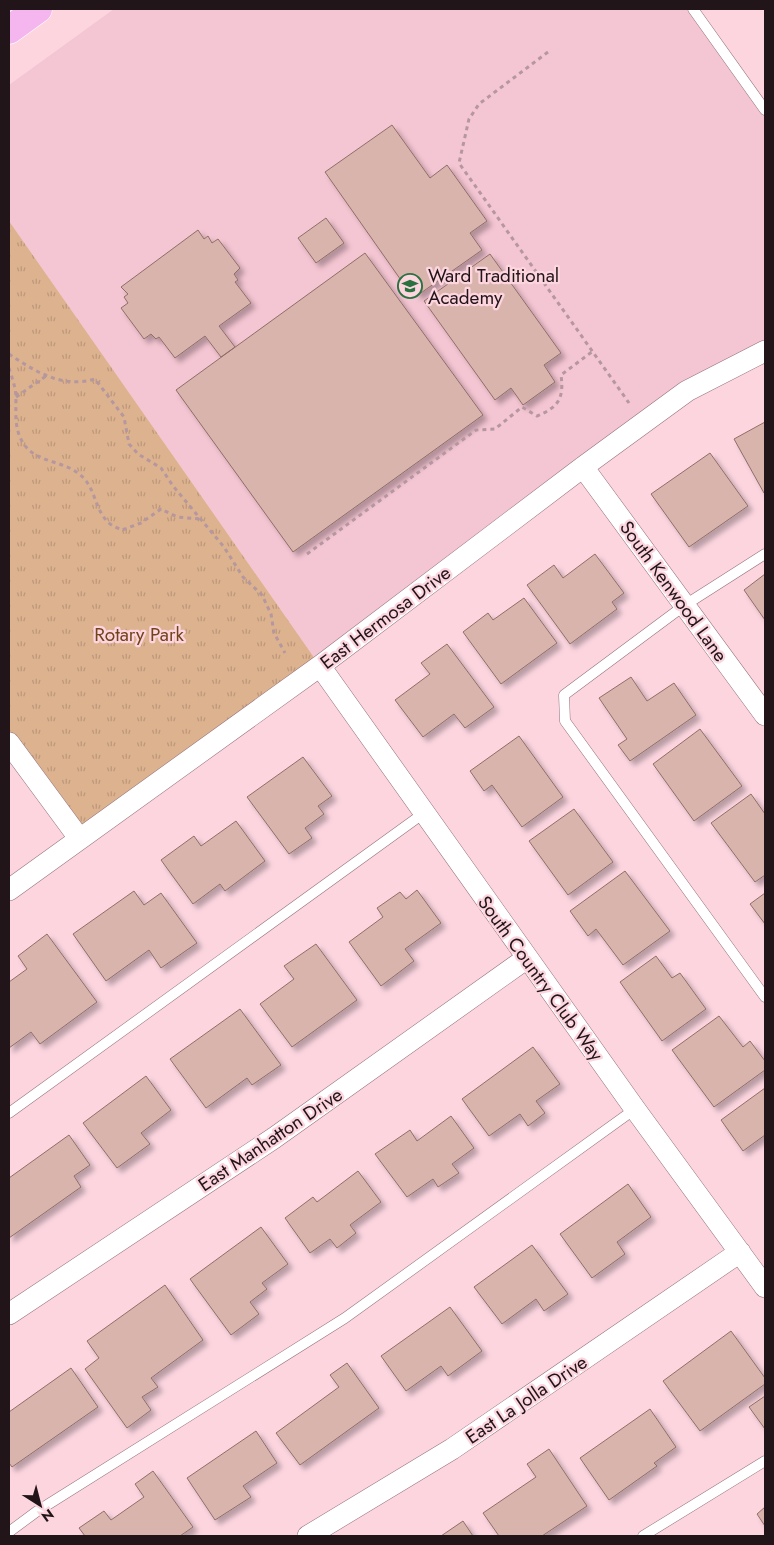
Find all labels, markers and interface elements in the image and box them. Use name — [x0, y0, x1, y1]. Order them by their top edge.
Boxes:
place label: Ward Traditional Academy — [428, 262, 559, 311]
school or university icon: Ward Traditional Academy — [397, 273, 423, 299]
street label: South Kenwood Lane — [613, 515, 734, 667]
street label: East Hermosa Drive — [314, 559, 456, 676]
park label: Rotary Park — [94, 621, 184, 648]
street label: South Country Club Way — [471, 890, 610, 1067]
street label: East Manhatton Drive — [193, 1081, 348, 1198]
street label: East La Jolla Drive — [460, 1349, 593, 1450]
north arrow — [15, 1480, 65, 1530]
text: N — [37, 1504, 58, 1527]

